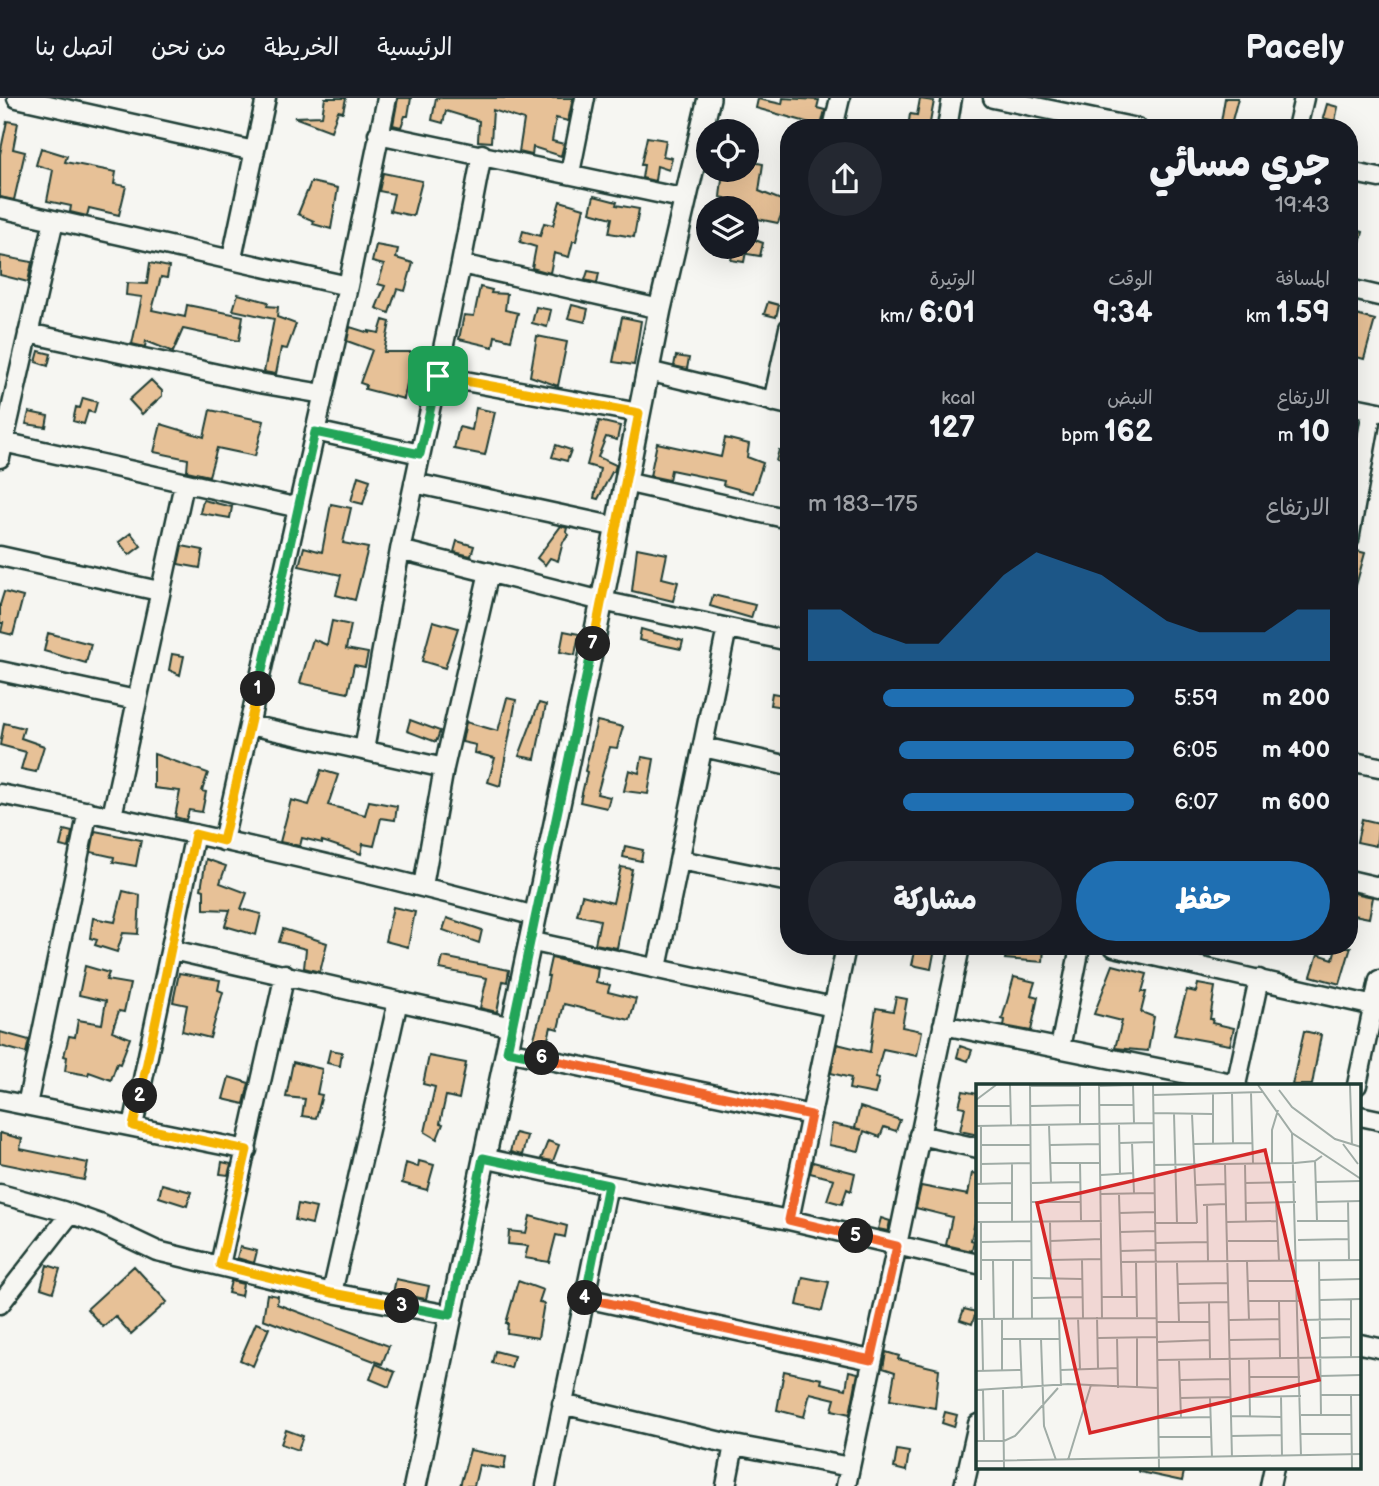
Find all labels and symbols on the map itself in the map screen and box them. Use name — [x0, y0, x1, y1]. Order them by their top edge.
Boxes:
pin — [408, 346, 468, 406]
pin: 7 — [576, 626, 610, 662]
pin: 1 — [240, 672, 276, 706]
pin: 6 — [524, 1040, 560, 1076]
pin: 2 — [122, 1079, 158, 1114]
inset map — [976, 1084, 1362, 1468]
pin: 5 — [838, 1218, 874, 1254]
pin: 4 — [568, 1280, 602, 1316]
pin: 3 — [384, 1288, 420, 1324]

